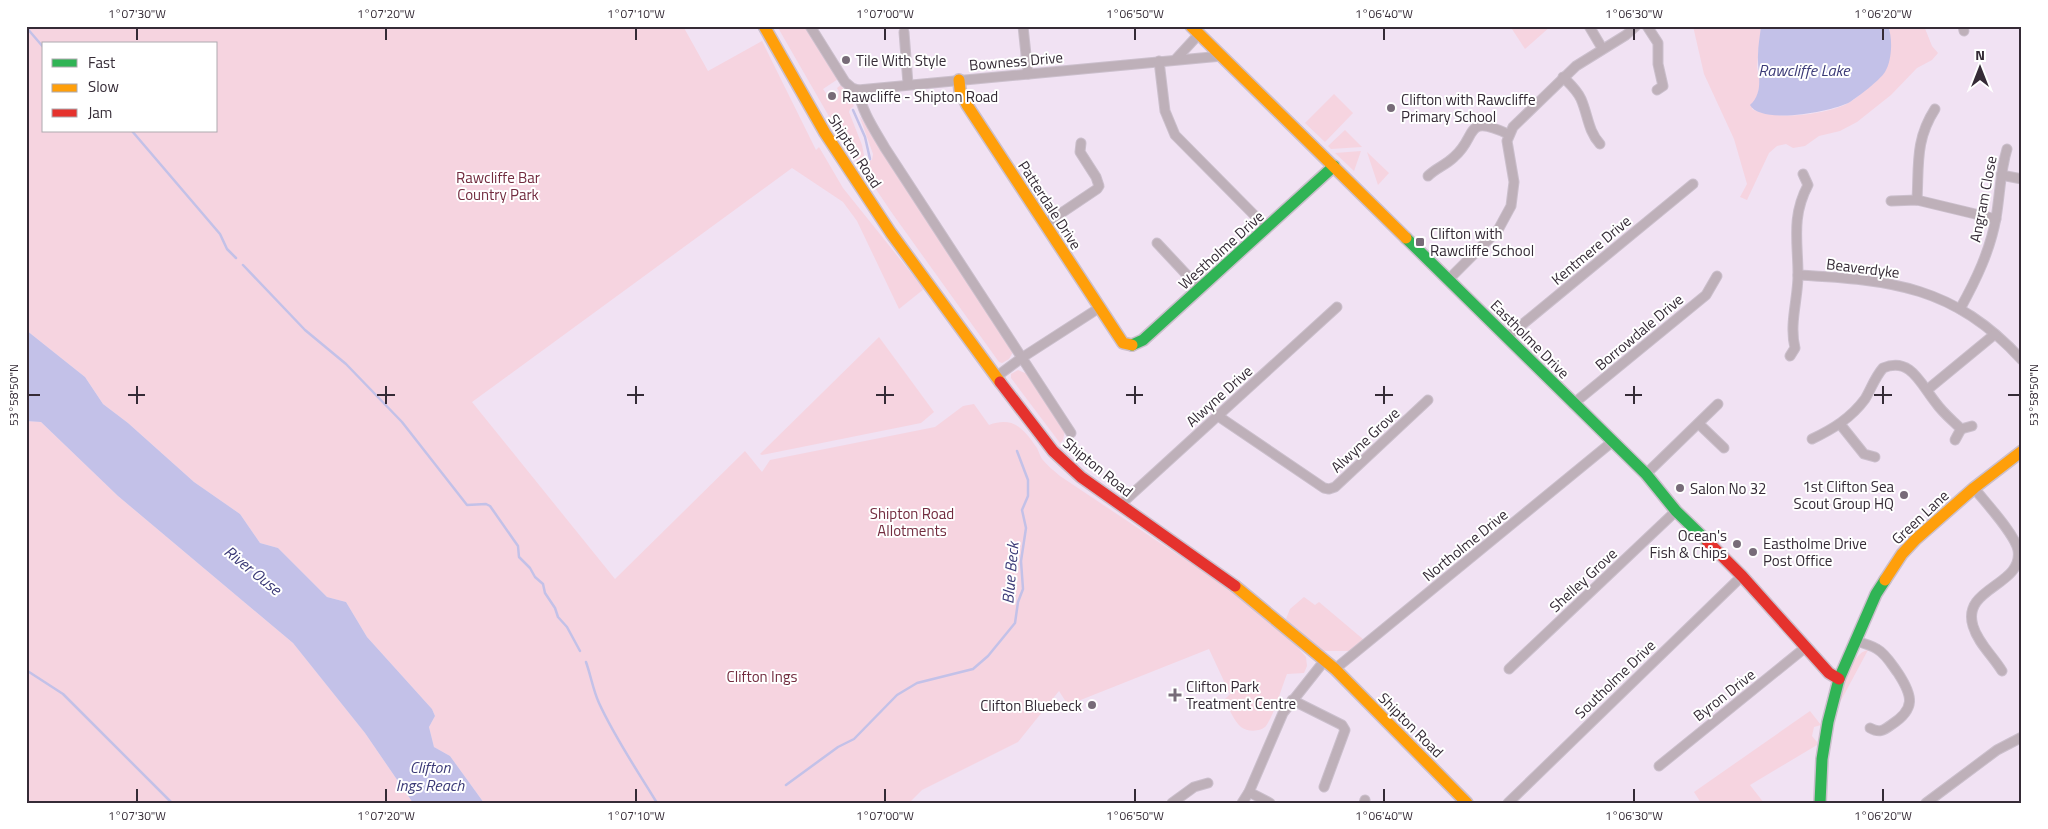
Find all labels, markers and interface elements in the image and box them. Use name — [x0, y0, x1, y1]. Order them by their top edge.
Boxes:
text: 1°07'30"W — [108, 4, 166, 23]
text: 1°07'20"W — [357, 4, 415, 23]
text: 1°07'10"W — [607, 4, 665, 23]
text: 1°07'00"W — [856, 4, 914, 23]
text: 1°06'50"W — [1106, 4, 1164, 23]
text: 1°06'40"W — [1355, 4, 1413, 23]
text: 1°06'30"W — [1605, 4, 1663, 23]
text: 1°06'20"W — [1854, 4, 1912, 23]
legend — [42, 42, 218, 132]
north arrow — [1956, 42, 2006, 92]
text: N — [1975, 44, 1985, 65]
street label: Bowness Drive — [968, 45, 1064, 77]
place label: Tile With Style — [856, 49, 946, 72]
text: Fast — [88, 51, 116, 74]
marker: Tile With Style — [840, 54, 852, 66]
water label: Rawcliffe Lake — [1758, 58, 1851, 82]
text: Slow — [88, 75, 119, 98]
place label: Rawcliffe - Shipton Road — [842, 85, 998, 108]
place label: Clifton with Rawcliffe Primary School — [1401, 88, 1536, 128]
marker: Rawcliffe - Shipton Road — [826, 90, 838, 102]
text: Jam — [88, 101, 112, 124]
marker: Clifton with Rawcliffe Primary School — [1385, 102, 1397, 114]
street label: Shipton Road — [822, 109, 888, 193]
street label: Angram Close — [1963, 154, 2003, 244]
street label: Patterdale Drive — [1013, 156, 1087, 254]
park label: Rawcliffe Bar Country Park — [456, 166, 540, 206]
street label: Westholme Drive — [1173, 205, 1269, 295]
street label: Kentmere Drive — [1546, 210, 1636, 290]
place label: Clifton with Rawcliffe School — [1430, 222, 1534, 262]
marker: Clifton with Rawcliffe School — [1414, 236, 1426, 248]
street label: Beaverdyke — [1825, 252, 1901, 284]
street label: Borrowdale Drive — [1590, 288, 1688, 376]
street label: Eastholme Drive — [1485, 294, 1575, 384]
street label: Alwyne Drive — [1181, 360, 1257, 432]
text: 53°58'50"N — [4, 364, 23, 426]
text: 53°58'50"N — [2024, 364, 2043, 426]
street label: Alwyne Grove — [1325, 402, 1405, 478]
street label: Shipton Road — [1058, 432, 1138, 502]
place label: 1st Clifton Sea Scout Group HQ — [1794, 475, 1894, 515]
place label: Salon No 32 — [1690, 477, 1766, 500]
marker: Salon No 32 — [1674, 482, 1686, 494]
street label: Green Lane — [1886, 484, 1954, 550]
marker: 1st Clifton Sea Scout Group HQ — [1898, 489, 1910, 501]
park label: Shipton Road Allotments — [870, 502, 954, 542]
street label: Northolme Drive — [1417, 503, 1513, 587]
place label: Ocean's Fish & Chips — [1649, 524, 1727, 564]
place label: Eastholme Drive Post Office — [1763, 532, 1867, 572]
marker: Ocean's Fish & Chips — [1731, 538, 1743, 550]
water label: River Ouse — [219, 539, 288, 602]
water label: Blue Beck — [995, 539, 1025, 605]
street label: Shelley Grove — [1544, 542, 1622, 618]
marker: Eastholme Drive Post Office — [1747, 546, 1759, 558]
street label: Southolme Drive — [1569, 634, 1661, 724]
street label: Byron Drive — [1688, 663, 1760, 727]
park label: Clifton Ings — [727, 665, 797, 688]
place label: Clifton Park Treatment Centre — [1186, 675, 1296, 715]
street label: Shipton Road — [1373, 687, 1449, 763]
marker: Clifton Park Treatment Centre — [1168, 688, 1182, 702]
place label: Clifton Bluebeck — [980, 694, 1082, 717]
marker: Clifton Bluebeck — [1086, 699, 1098, 711]
water label: Clifton Ings Reach — [396, 755, 465, 797]
text: 1°07'30"W — [108, 806, 166, 825]
text: 1°07'20"W — [357, 806, 415, 825]
text: 1°07'10"W — [607, 806, 665, 825]
text: 1°07'00"W — [856, 806, 914, 825]
text: 1°06'50"W — [1106, 806, 1164, 825]
text: 1°06'40"W — [1355, 806, 1413, 825]
text: 1°06'30"W — [1605, 806, 1663, 825]
text: 1°06'20"W — [1854, 806, 1912, 825]

